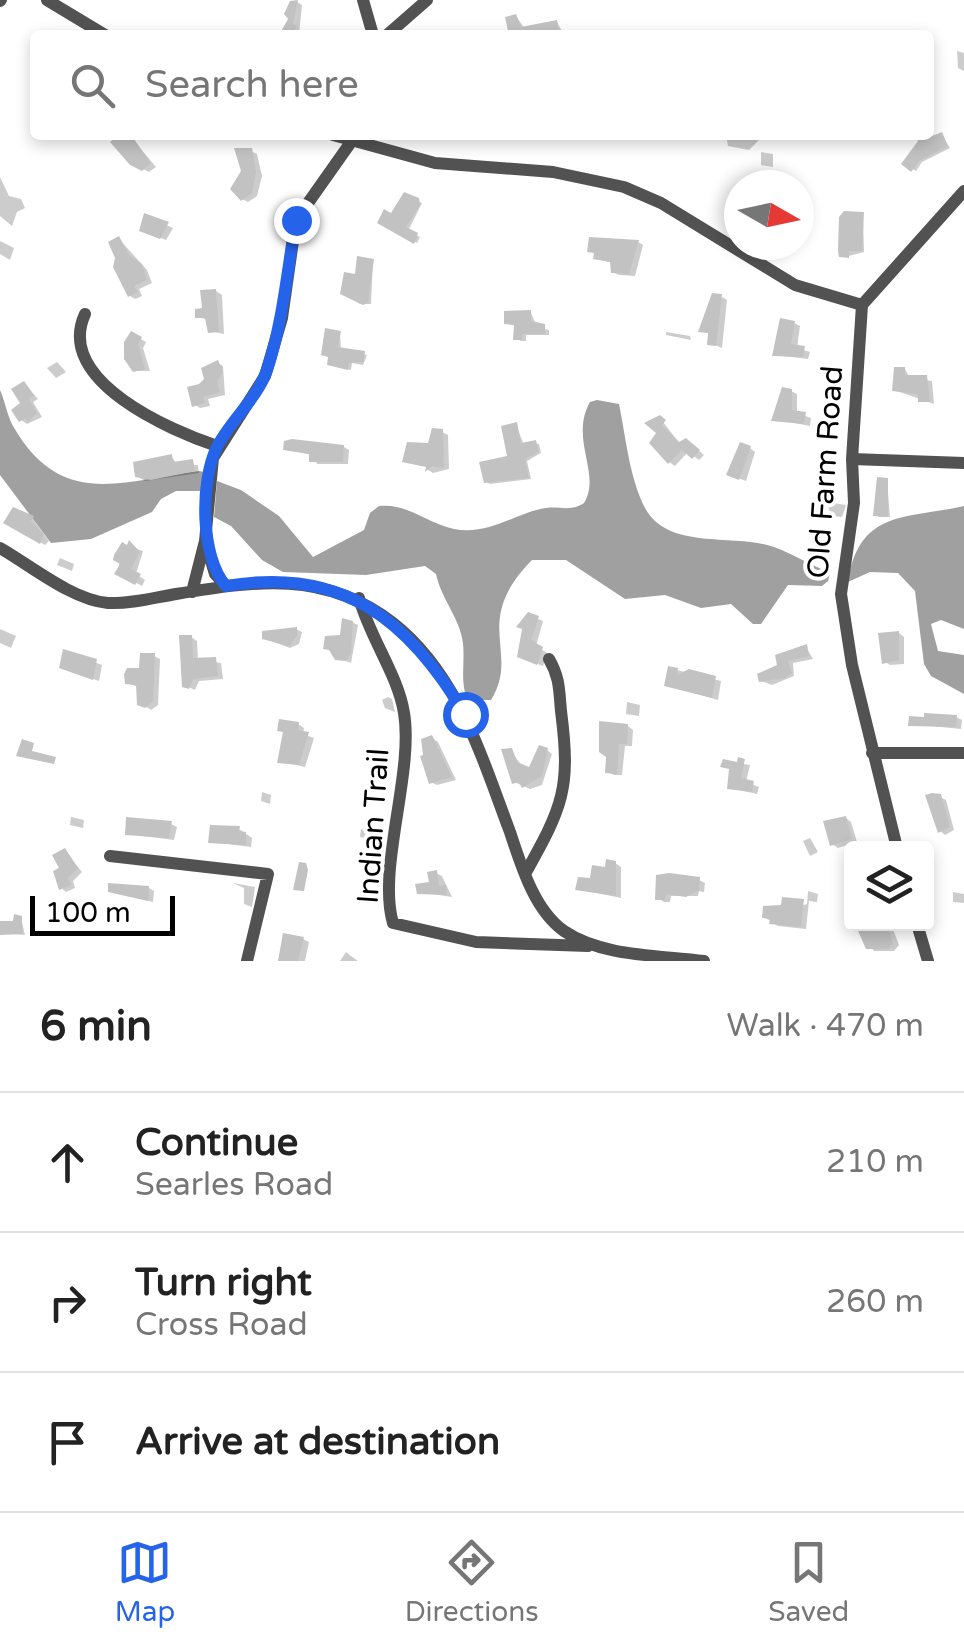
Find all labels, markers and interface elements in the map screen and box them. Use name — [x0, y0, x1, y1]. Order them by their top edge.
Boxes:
search box — [30, 30, 934, 140]
icon: search — [65, 58, 120, 113]
text: Search here — [145, 62, 359, 108]
north arrow — [724, 170, 814, 260]
route end — [274, 198, 320, 244]
street label: Old Farm Road — [800, 364, 851, 580]
route start — [443, 692, 489, 738]
street label: Indian Trail — [350, 747, 397, 905]
map controls — [844, 841, 934, 931]
button: layers — [844, 841, 934, 931]
scale bar — [30, 891, 175, 936]
text: 100 m — [45, 896, 131, 930]
text: 6 min — [40, 1001, 152, 1052]
text: Walk · 470 m — [727, 1007, 924, 1045]
text: Continue — [135, 1120, 298, 1166]
icon: ahead — [40, 1135, 95, 1190]
text: 210 m — [826, 1143, 924, 1181]
text: Searles Road — [135, 1166, 333, 1204]
text: Turn right — [135, 1260, 312, 1306]
icon: right — [40, 1275, 95, 1330]
text: 260 m — [826, 1283, 924, 1321]
text: Cross Road — [135, 1306, 308, 1344]
icon: arrive — [40, 1415, 95, 1470]
text: Arrive at destination — [135, 1419, 500, 1465]
tab: Map — [115, 1535, 175, 1629]
tab: Directions — [405, 1535, 539, 1629]
tab: Saved — [768, 1535, 849, 1629]

